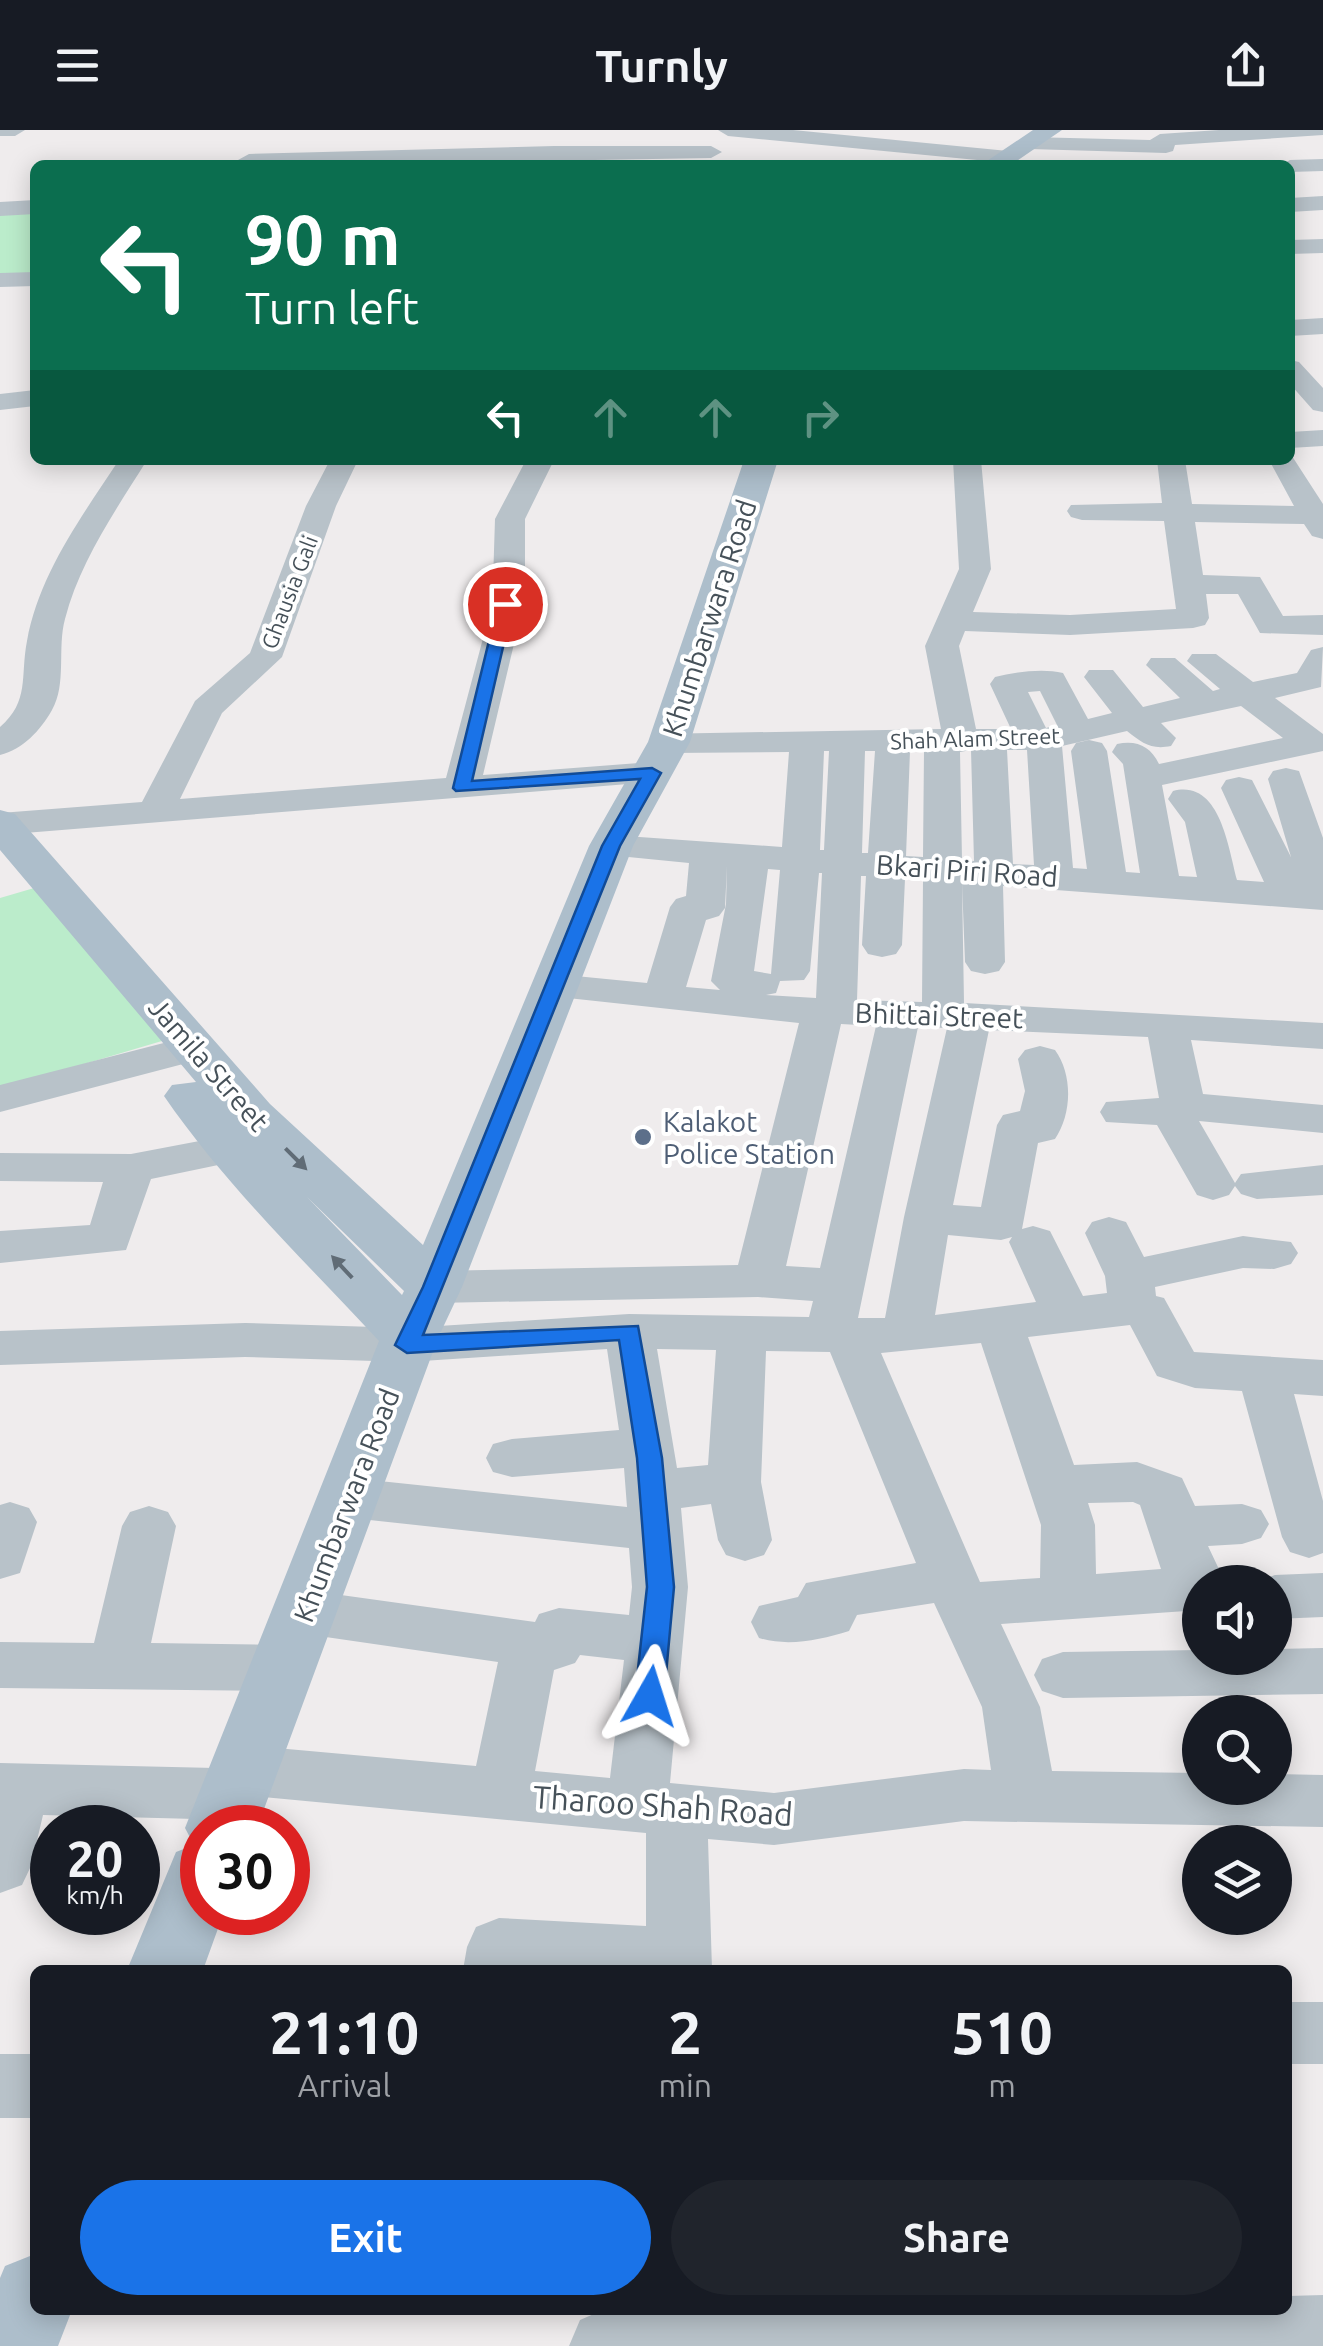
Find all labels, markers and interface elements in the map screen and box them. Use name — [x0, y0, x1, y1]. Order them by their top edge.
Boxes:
icon: menu — [50, 38, 105, 93]
icon: share — [1218, 38, 1273, 93]
text: Turnly — [595, 40, 728, 91]
icon: left — [80, 200, 210, 330]
text: 90 m — [245, 200, 401, 278]
text: Turn left — [245, 282, 419, 333]
icon: left — [478, 390, 533, 445]
icon: ahead — [583, 390, 638, 445]
icon: ahead — [688, 390, 743, 445]
icon: right — [793, 390, 848, 445]
street label: Khumbarwara Road — [656, 496, 762, 740]
street label: Ghausia Gali — [256, 532, 322, 652]
pin — [463, 562, 548, 647]
icon: arrive — [478, 577, 533, 632]
street label: Shah Alam Street — [890, 723, 1061, 753]
street label: Bkari Piri Road — [875, 848, 1059, 892]
street label: Jamila Street — [143, 991, 275, 1137]
street label: Bhittai Street — [854, 997, 1024, 1033]
place label: Kalakot Police Station — [663, 1106, 835, 1169]
marker: Kalakot Police Station — [632, 1126, 654, 1148]
one-way arrow — [283, 1147, 307, 1171]
one-way arrow — [331, 1256, 354, 1280]
street label: Khumbarwara Road — [287, 1384, 405, 1626]
map controls — [1182, 1565, 1292, 1935]
button: sound — [1182, 1565, 1292, 1675]
position arrow — [598, 1644, 702, 1748]
button: search — [1182, 1695, 1292, 1805]
street label: Tharoo Shah Road — [532, 1778, 794, 1832]
speed limit sign: 30 — [180, 1805, 310, 1935]
button: layers — [1182, 1825, 1292, 1935]
text: 20 — [67, 1830, 123, 1886]
text: km/h — [66, 1881, 124, 1909]
text: 21:10 — [269, 1998, 419, 2065]
text: 2 — [668, 1998, 702, 2065]
text: 510 — [951, 1998, 1053, 2065]
text: Arrival — [298, 2067, 391, 2103]
text: min — [658, 2067, 712, 2103]
text: m — [988, 2067, 1016, 2103]
button: Exit — [80, 2180, 651, 2295]
button: Share — [671, 2180, 1242, 2295]

